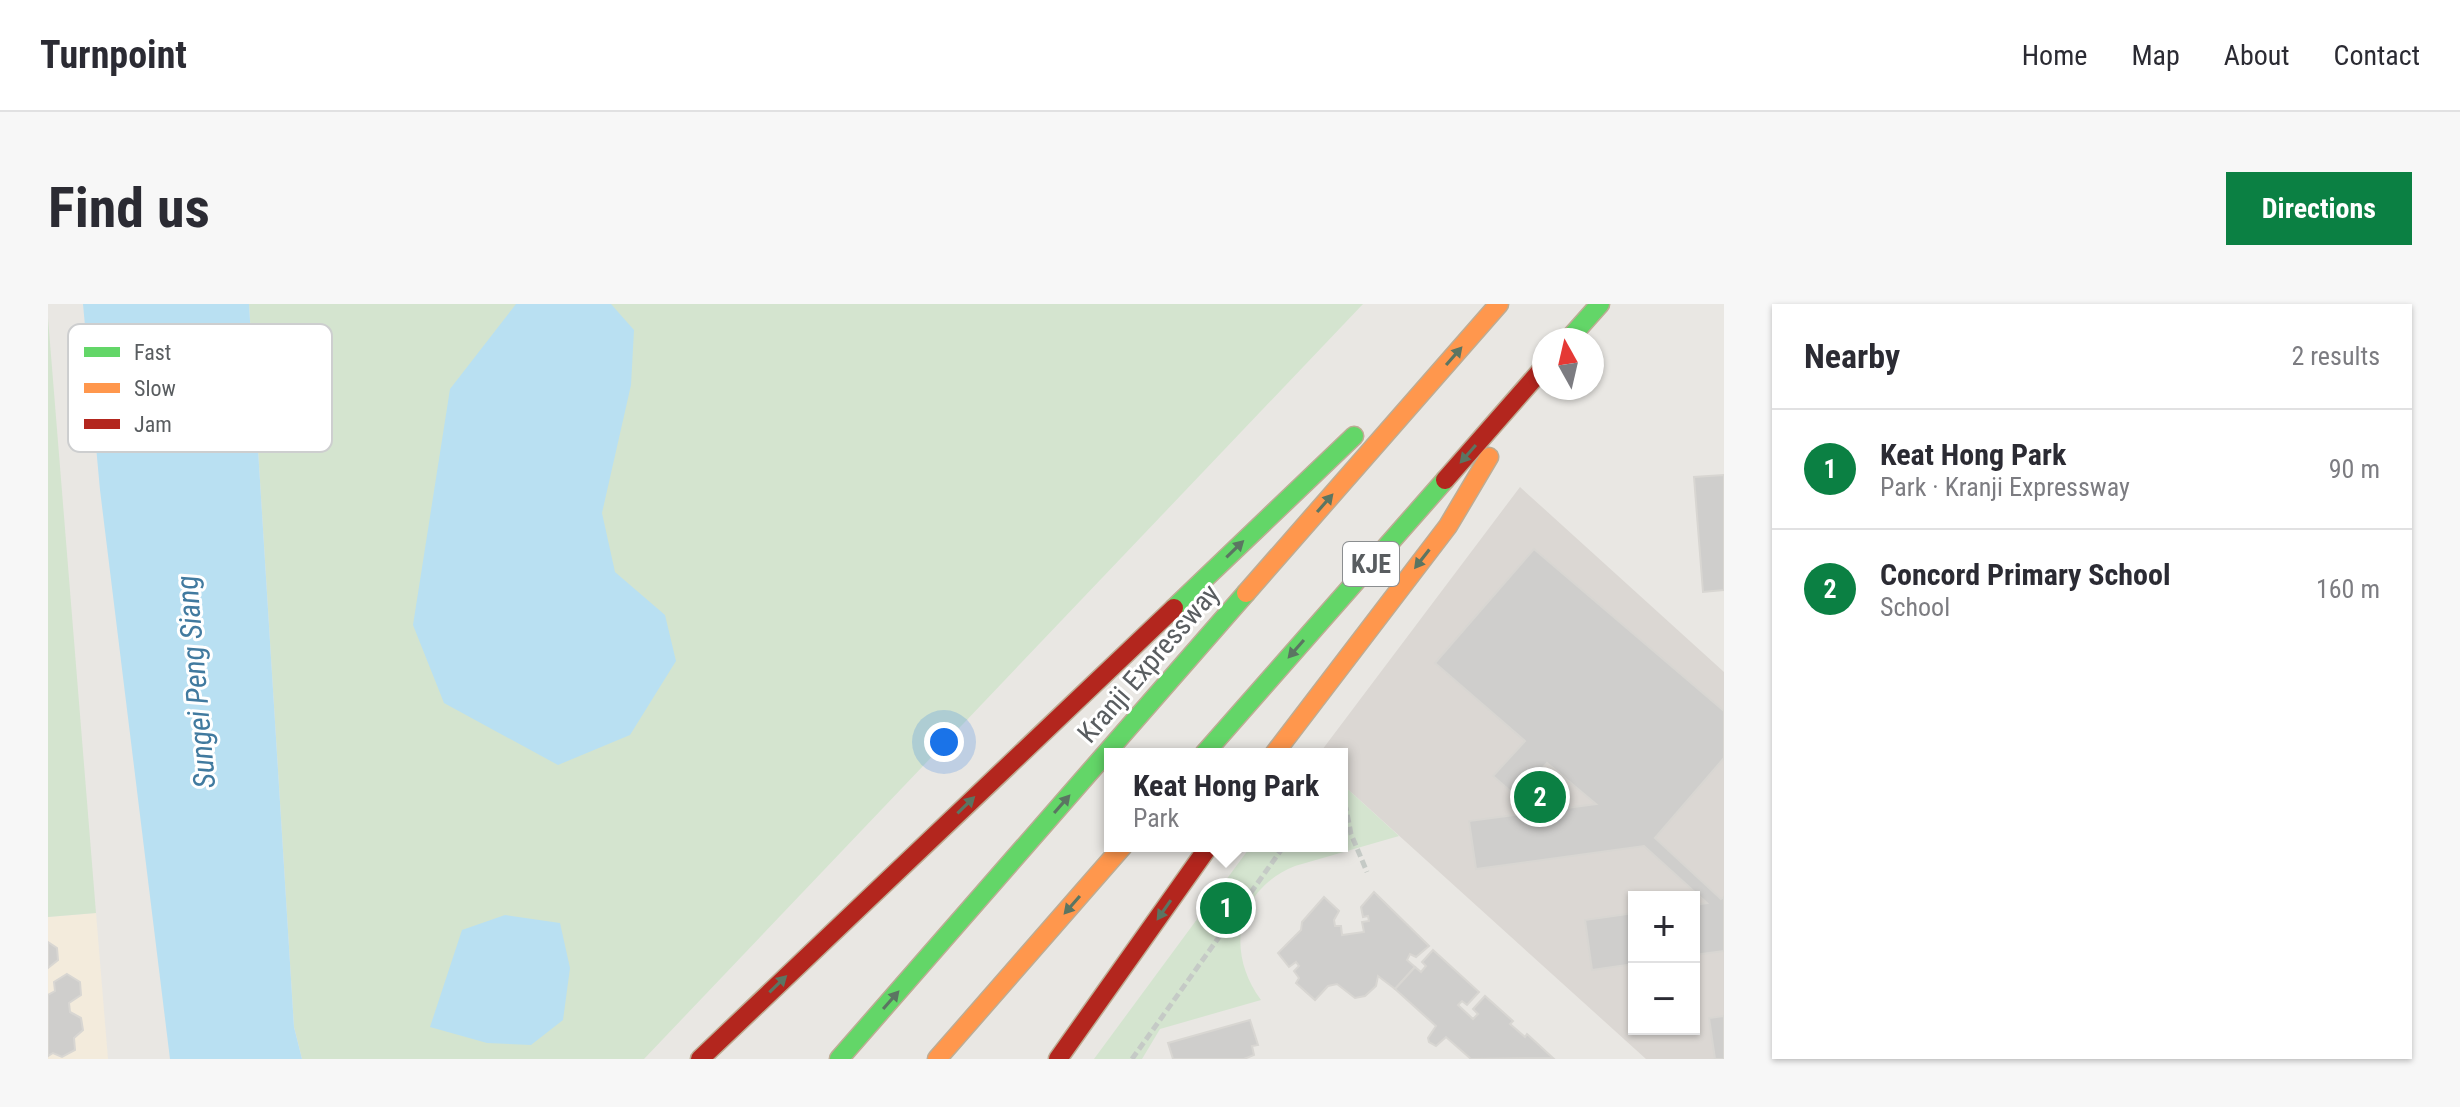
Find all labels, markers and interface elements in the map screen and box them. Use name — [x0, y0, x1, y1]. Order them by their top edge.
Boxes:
text: Turnpoint — [40, 33, 187, 77]
text: Home — [2022, 39, 2087, 72]
text: Map — [2131, 39, 2180, 72]
text: About — [2224, 39, 2290, 72]
text: Contact — [2334, 39, 2420, 72]
button: Directions — [2226, 172, 2412, 245]
text: Find us — [48, 175, 210, 241]
legend — [68, 324, 332, 452]
north arrow — [1532, 328, 1604, 400]
text: Nearby — [1804, 336, 1900, 376]
text: Fast — [134, 340, 171, 365]
text: 2 results — [2291, 341, 2380, 371]
one-way arrow — [1444, 347, 1462, 366]
text: Slow — [134, 376, 176, 401]
text: Jam — [134, 412, 172, 437]
text: Keat Hong Park — [1880, 437, 2066, 472]
one-way arrow — [1459, 444, 1477, 463]
text: 1 — [1823, 454, 1837, 484]
text: 90 m — [2329, 454, 2380, 484]
text: Park · Kranji Expressway — [1880, 472, 2130, 502]
one-way arrow — [1316, 494, 1333, 514]
one-way arrow — [1225, 540, 1244, 558]
road number: KJE — [1343, 542, 1399, 586]
one-way arrow — [1415, 549, 1431, 569]
text: Concord Primary School — [1880, 557, 2171, 592]
water label: Sungei Peng Siang — [169, 574, 222, 790]
text: 2 — [1823, 574, 1837, 604]
text: 160 m — [2316, 574, 2380, 604]
street label: Kranji Expressway — [1071, 577, 1226, 749]
text: School — [1880, 592, 1950, 622]
one-way arrow — [1288, 639, 1305, 659]
your location — [924, 722, 964, 762]
popup — [1104, 748, 1348, 852]
pin: 2 — [1514, 767, 1566, 827]
text: Keat Hong Park — [1133, 768, 1319, 803]
one-way arrow — [1053, 795, 1070, 815]
one-way arrow — [956, 797, 975, 815]
text: Park — [1133, 803, 1179, 833]
pin: 1 — [1200, 878, 1252, 938]
map controls — [1628, 891, 1700, 1035]
button: + — [1628, 891, 1700, 963]
one-way arrow — [1064, 894, 1081, 914]
one-way arrow — [1156, 899, 1172, 920]
button: − — [1628, 963, 1700, 1035]
one-way arrow — [768, 976, 787, 994]
one-way arrow — [882, 991, 899, 1011]

